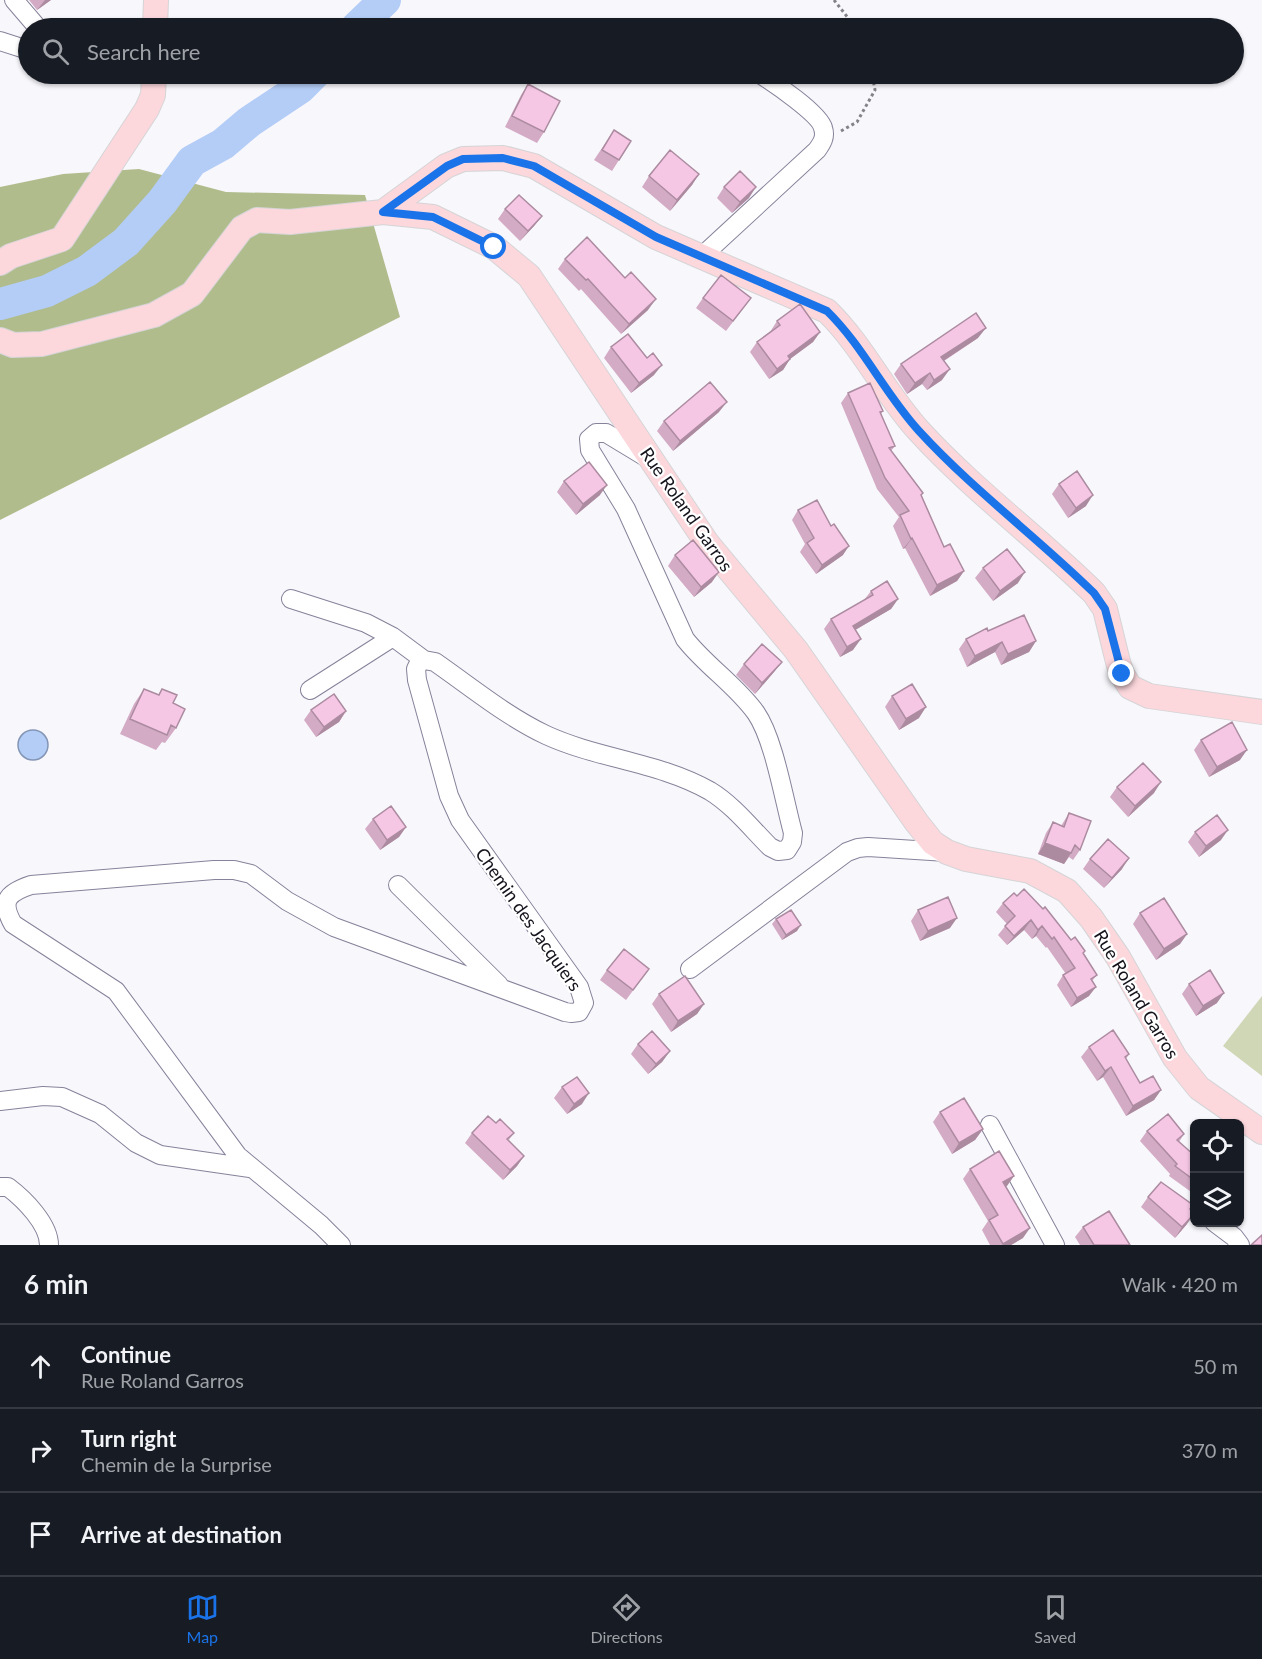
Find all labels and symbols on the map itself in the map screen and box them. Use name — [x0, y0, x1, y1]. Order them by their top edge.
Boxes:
route start — [480, 233, 506, 259]
street label: Rue Roland Garros — [636, 443, 738, 576]
route end — [1108, 660, 1134, 686]
street label: Chemin des Jacquiers — [471, 843, 587, 995]
street label: Rue Roland Garros — [1090, 925, 1184, 1063]

